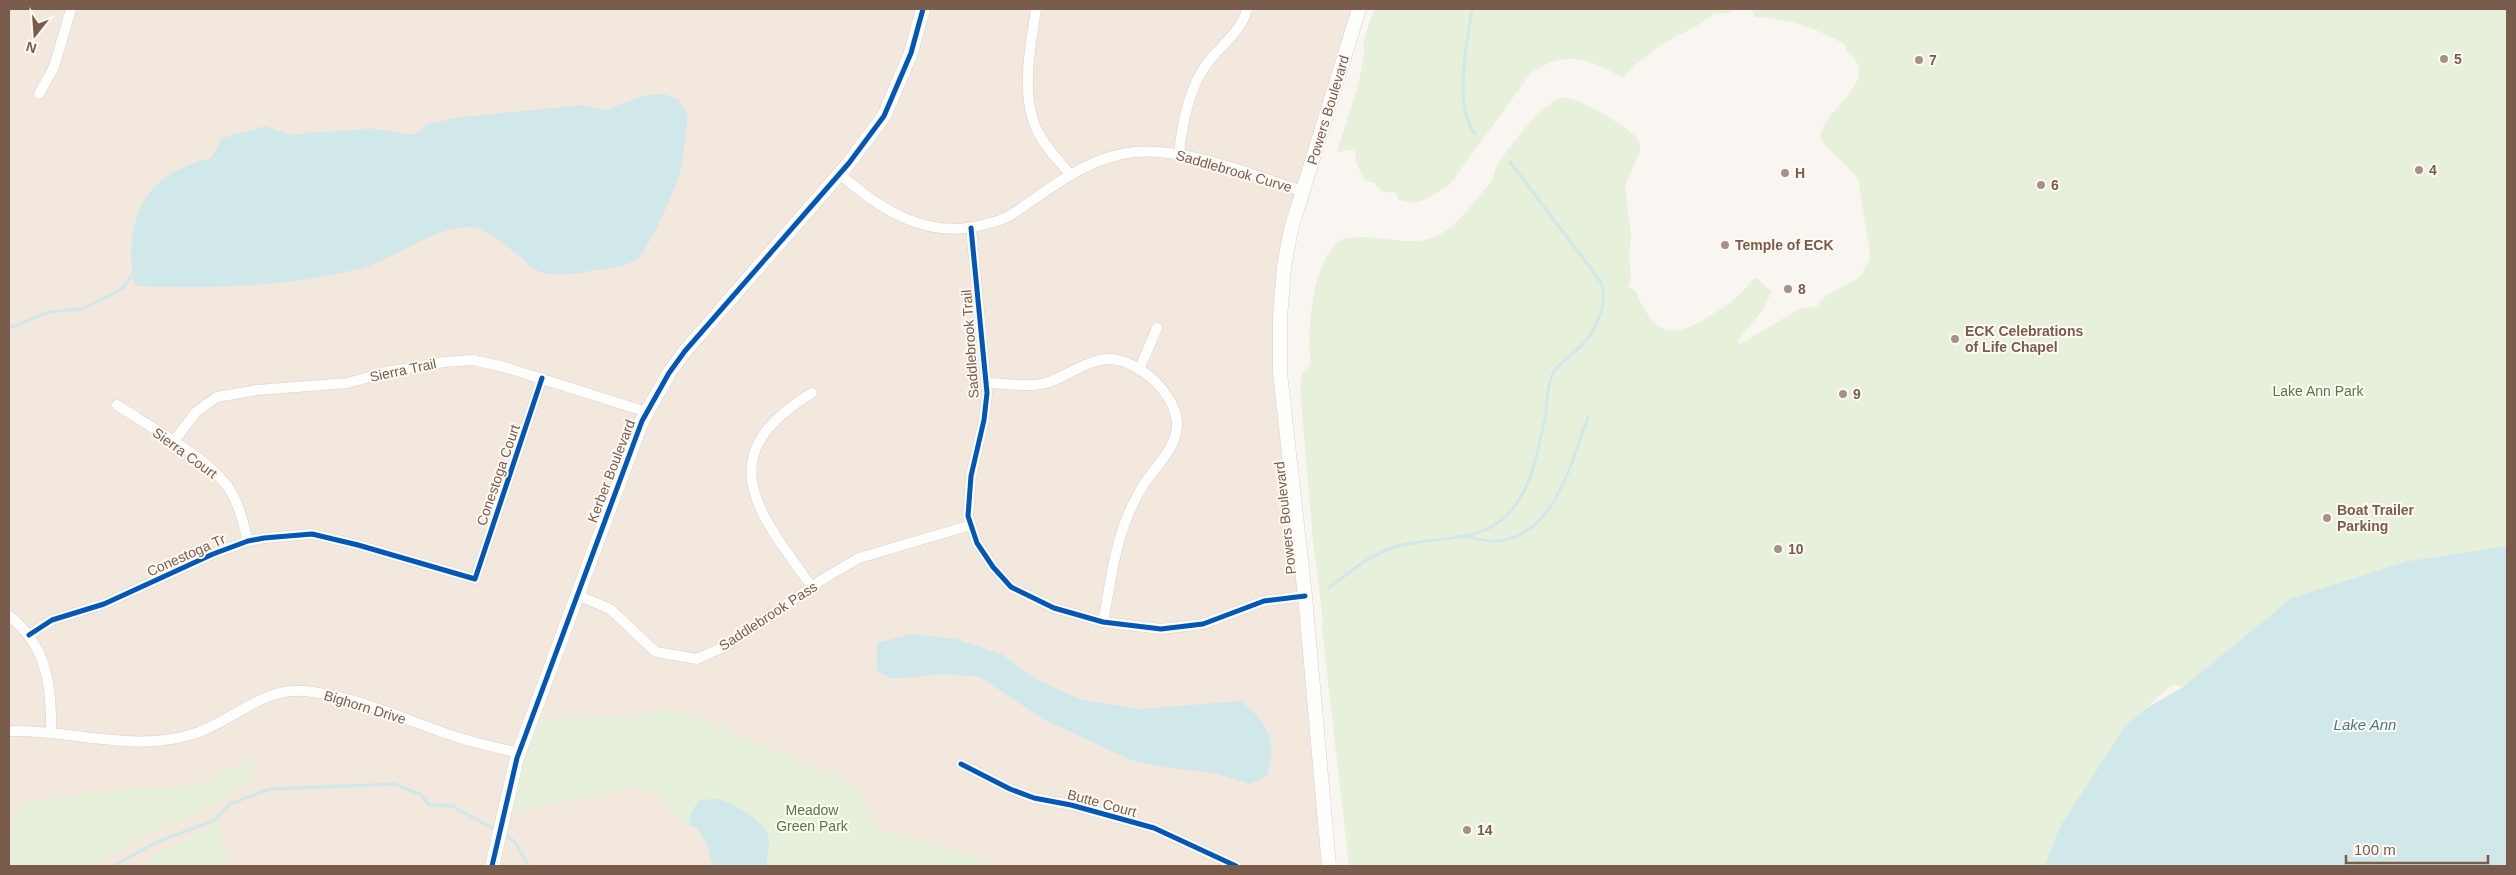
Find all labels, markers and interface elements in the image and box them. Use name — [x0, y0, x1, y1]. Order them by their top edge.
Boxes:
north arrow — [10, 10, 60, 60]
text: N — [24, 38, 38, 57]
place label: 5 — [2454, 51, 2462, 67]
place label: 7 — [1929, 52, 1937, 68]
street label: Powers Boulevard — [1304, 53, 1352, 167]
marker: 5 — [2438, 53, 2450, 65]
marker: 7 — [1913, 54, 1925, 66]
street label: Saddlebrook Curve — [1174, 147, 1294, 195]
place label: 4 — [2429, 162, 2437, 178]
marker: 4 — [2413, 164, 2425, 176]
place label: H — [1795, 165, 1805, 181]
marker: H — [1779, 167, 1791, 179]
place label: 6 — [2051, 177, 2059, 193]
marker: 6 — [2035, 179, 2047, 191]
place label: Temple of ECK — [1735, 237, 1834, 253]
marker: Temple of ECK — [1719, 239, 1731, 251]
place label: 8 — [1798, 281, 1806, 297]
marker: 8 — [1782, 283, 1794, 295]
street label: Saddlebrook Trail — [958, 289, 982, 399]
place label: ECK Celebrations of Life Chapel — [1965, 323, 2083, 355]
marker: ECK Celebrations of Life Chapel — [1949, 333, 1961, 345]
street label: Sierra Trail — [368, 355, 438, 385]
park label: Lake Ann Park — [2272, 383, 2365, 399]
place label: 9 — [1853, 386, 1861, 402]
marker: 9 — [1837, 388, 1849, 400]
street label: Kerber Boulevard — [584, 417, 638, 525]
street label: Conestoga Court — [473, 422, 523, 528]
street label: Sierra Court — [150, 424, 220, 482]
street label: Powers Boulevard — [1271, 461, 1299, 575]
place label: Boat Trailer Parking — [2337, 502, 2415, 534]
marker: Boat Trailer Parking — [2321, 512, 2333, 524]
street label: Conestoga Tr — [144, 530, 228, 579]
place label: 10 — [1788, 541, 1804, 557]
marker: 10 — [1772, 543, 1784, 555]
street label: Saddlebrook Pass — [716, 578, 820, 654]
street label: Bighorn Drive — [322, 687, 408, 727]
water label: Lake Ann — [2334, 716, 2396, 733]
street label: Butte Court — [1066, 786, 1138, 820]
park label: Meadow Green Park — [776, 802, 849, 834]
place label: 14 — [1477, 822, 1493, 838]
marker: 14 — [1461, 824, 1473, 836]
scale bar — [2346, 832, 2488, 864]
text: 100 m — [2354, 841, 2396, 858]

